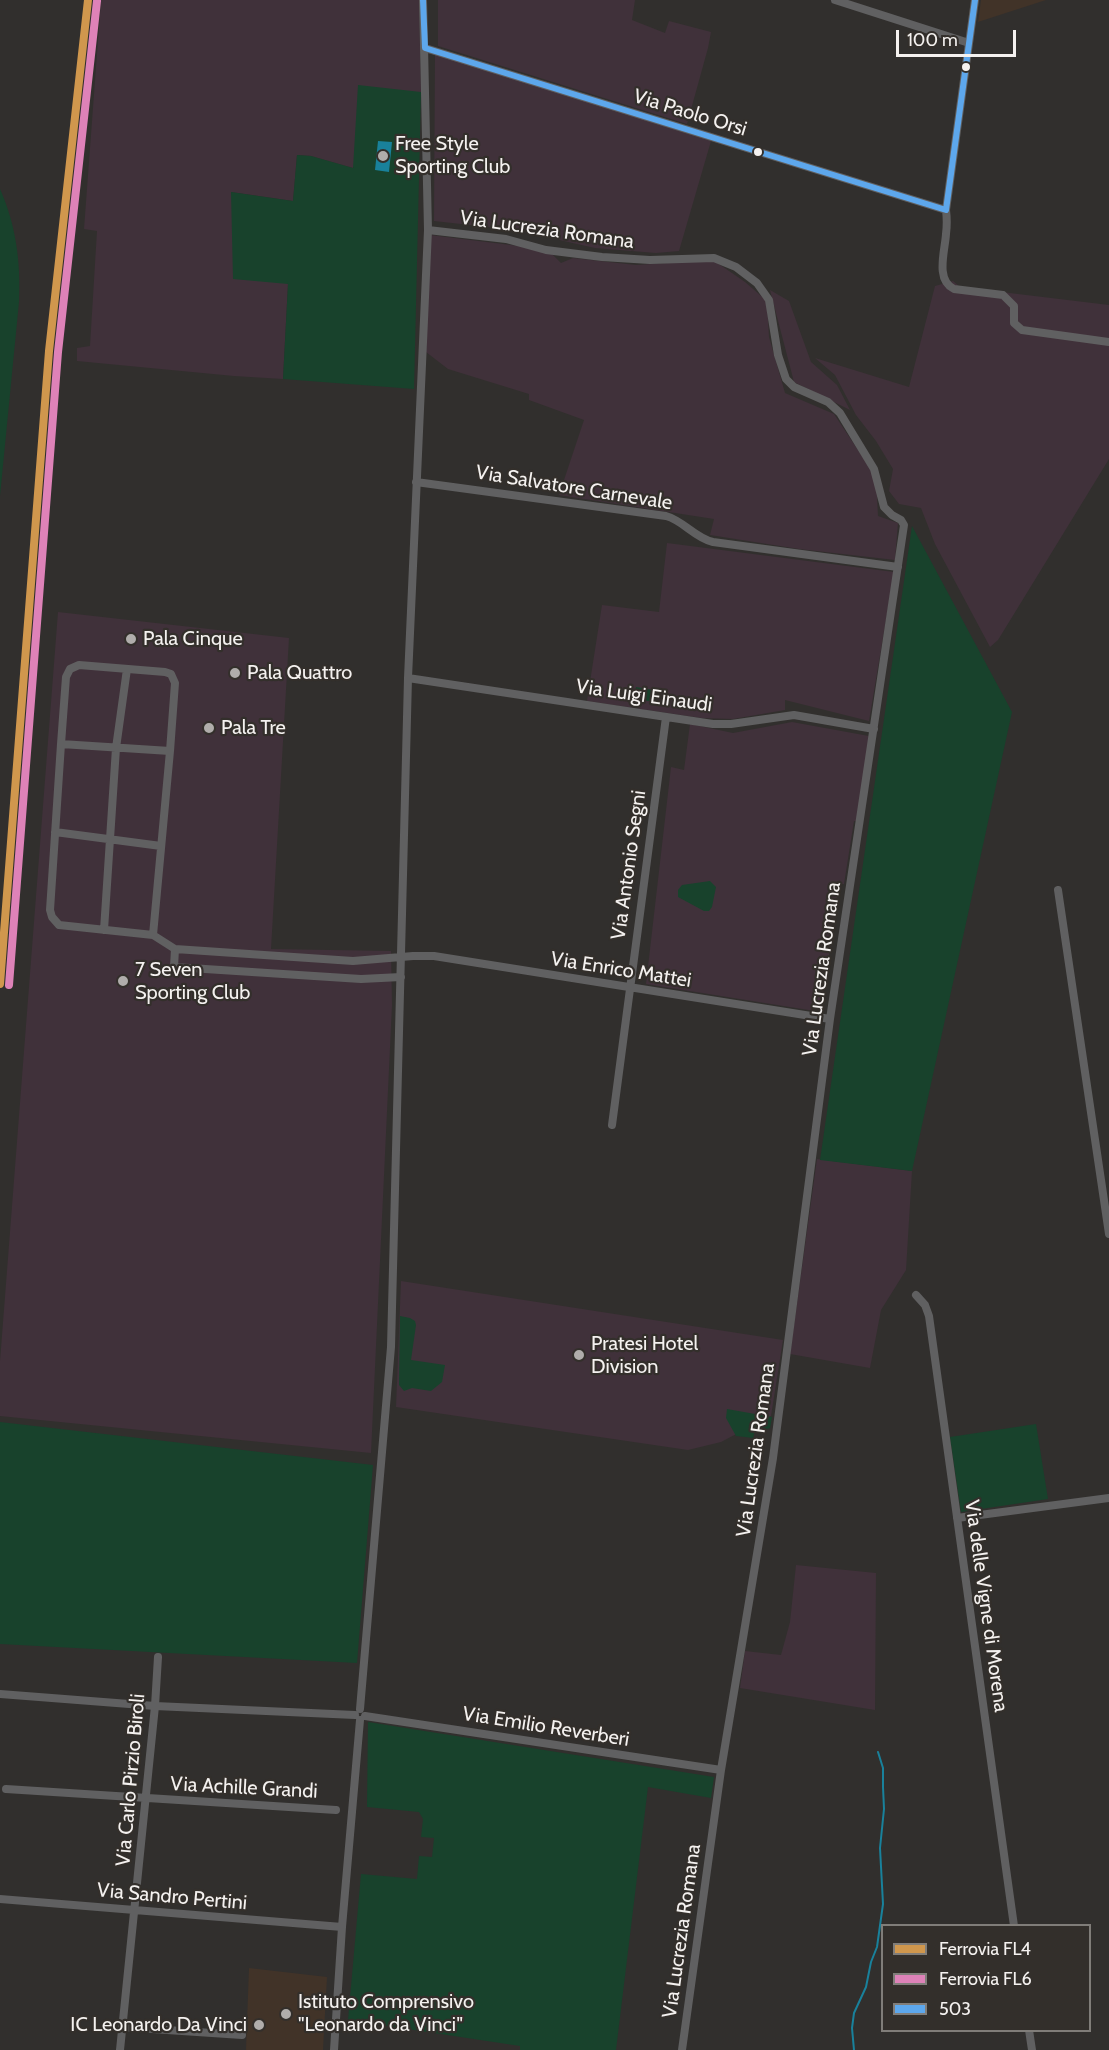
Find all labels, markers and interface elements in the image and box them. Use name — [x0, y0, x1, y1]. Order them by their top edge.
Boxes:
scale bar — [899, 18, 1019, 56]
text: 100 m — [907, 29, 958, 51]
unlabelled marker — [960, 61, 972, 73]
street label: Via Paolo Orsi — [630, 84, 750, 142]
place label: Free Style Sporting Club — [395, 132, 510, 179]
unlabelled marker — [752, 146, 764, 158]
marker: Free Style Sporting Club — [376, 149, 390, 163]
street label: Via Lucrezia Romana — [458, 206, 636, 254]
street label: Via Salvatore Carnevale — [474, 461, 674, 515]
place label: Pala Cinque — [143, 627, 243, 651]
marker: Pala Cinque — [124, 632, 138, 646]
place label: Pala Quattro — [247, 661, 352, 685]
marker: Pala Quattro — [228, 666, 242, 680]
street label: Via Luigi Einaudi — [574, 675, 714, 717]
place label: Pala Tre — [221, 716, 286, 740]
marker: Pala Tre — [202, 721, 216, 735]
street label: Via Antonio Segni — [607, 789, 651, 941]
street label: Via Lucrezia Romana — [798, 880, 846, 1058]
street label: Via Enrico Mattei — [549, 947, 693, 993]
place label: 7 Seven Sporting Club — [135, 958, 250, 1005]
marker: 7 Seven Sporting Club — [116, 974, 130, 988]
place label: Pratesi Hotel Division — [591, 1332, 698, 1379]
marker: Pratesi Hotel Division — [572, 1348, 586, 1362]
street label: Via Lucrezia Romana — [732, 1361, 780, 1539]
street label: Via delle Vigne di Morena — [959, 1498, 1013, 1714]
street label: Via Carlo Pirzio Biroli — [112, 1693, 150, 1867]
street label: Via Emilio Reverberi — [461, 1702, 631, 1752]
street label: Via Achille Grandi — [170, 1772, 318, 1804]
street label: Via Lucrezia Romana — [658, 1842, 706, 2020]
street label: Via Sandro Pertini — [96, 1878, 248, 1916]
legend — [881, 1924, 1091, 2032]
text: Ferrovia FL4 — [939, 1938, 1031, 1960]
text: Ferrovia FL6 — [939, 1968, 1032, 1990]
place label: Istituto Comprensivo "Leonardo da Vinci" — [298, 1990, 474, 2037]
text: 503 — [939, 1998, 971, 2020]
marker: Istituto Comprensivo "Leonardo da Vinci" — [279, 2007, 293, 2021]
place label: IC Leonardo Da Vinci — [70, 2013, 247, 2037]
marker: IC Leonardo Da Vinci — [252, 2018, 266, 2032]

